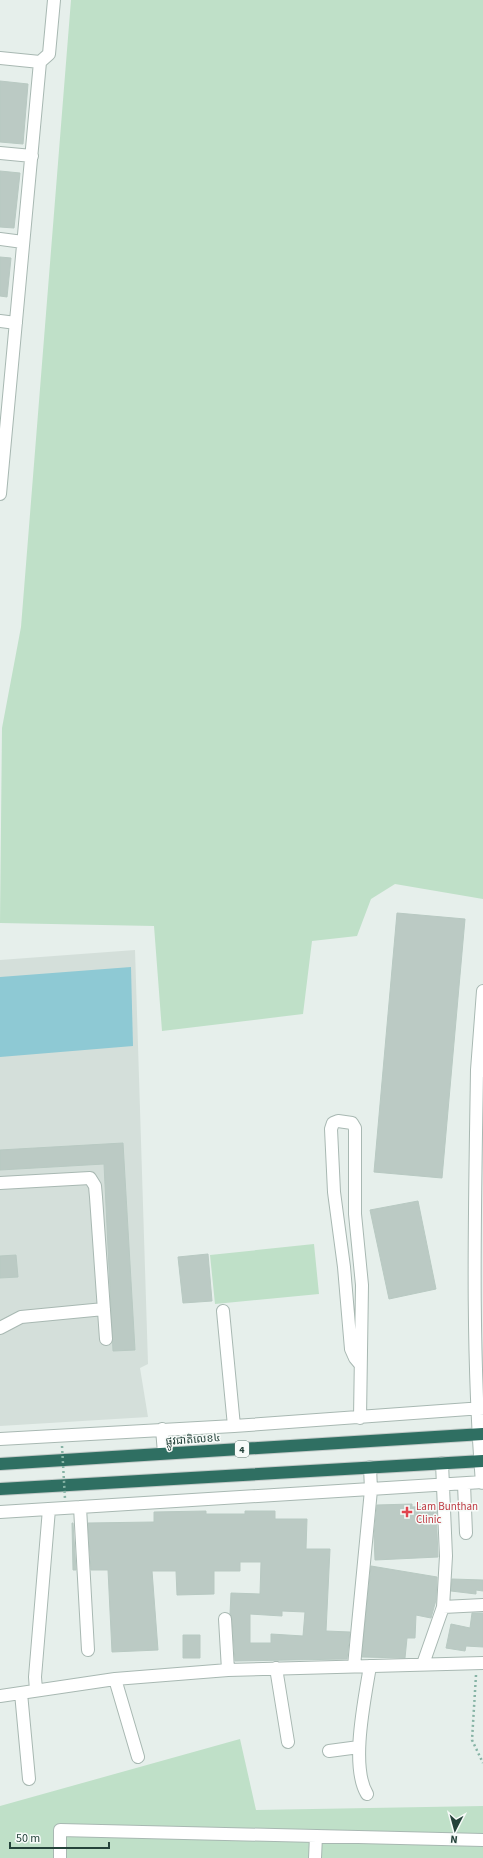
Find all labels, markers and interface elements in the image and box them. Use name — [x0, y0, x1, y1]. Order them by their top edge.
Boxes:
street label: ផ្លូវជាតិលេខ៤ — [165, 1430, 221, 1451]
road number: 4 — [235, 1441, 249, 1457]
place label: Lam Bunthan Clinic — [416, 1499, 478, 1527]
marker: Lam Bunthan Clinic — [401, 1506, 413, 1518]
north arrow — [435, 1810, 475, 1850]
scale bar — [10, 1824, 109, 1850]
text: 50 m — [16, 1830, 40, 1847]
text: N — [450, 1832, 458, 1847]

